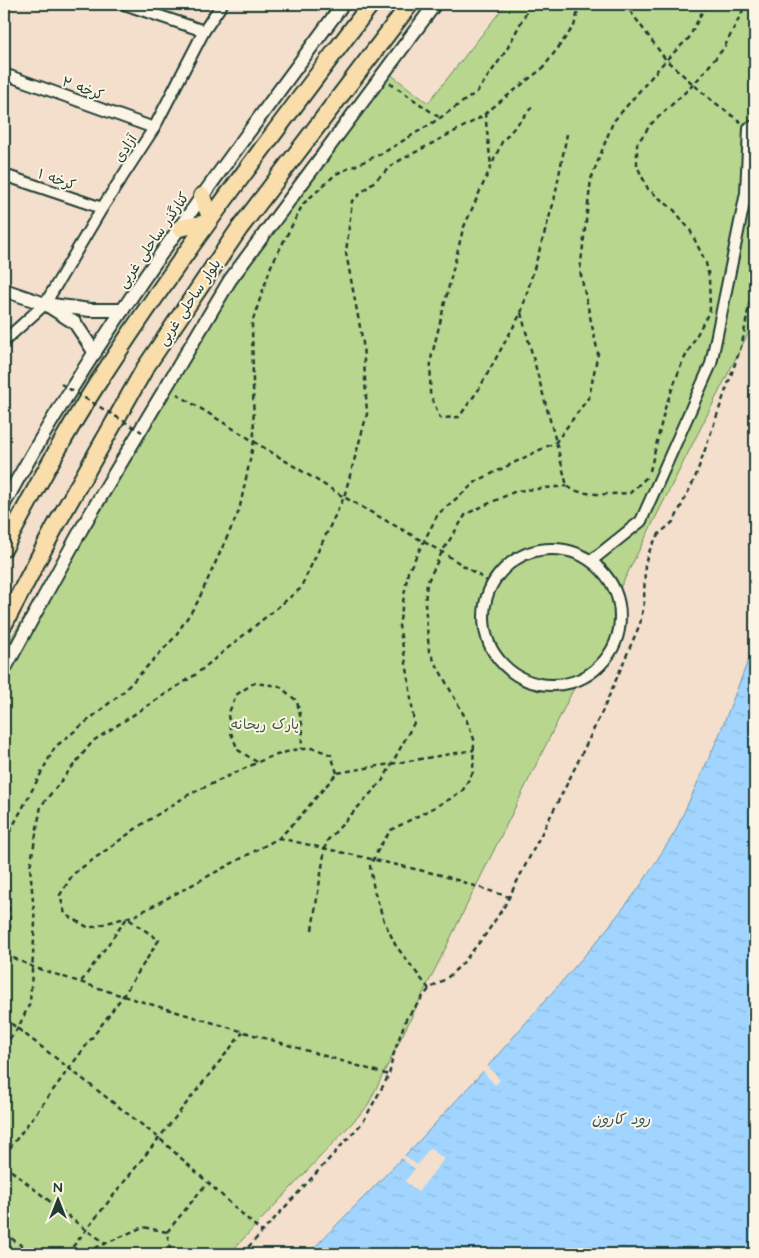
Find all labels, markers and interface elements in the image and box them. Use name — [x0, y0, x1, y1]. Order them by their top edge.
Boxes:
street label: کرخه ۲ — [59, 72, 106, 106]
street label: آزادی — [109, 130, 143, 166]
street label: کرخه ۱ — [35, 164, 78, 196]
street label: کنارگذر ساحلی غربی — [113, 189, 194, 293]
street label: بلوار ساحلی غربی — [153, 255, 226, 350]
park label: پارک ریحانه — [231, 715, 299, 735]
water label: رود کارون — [592, 1109, 651, 1130]
north arrow — [32, 1176, 82, 1226]
text: N — [54, 1178, 63, 1198]

